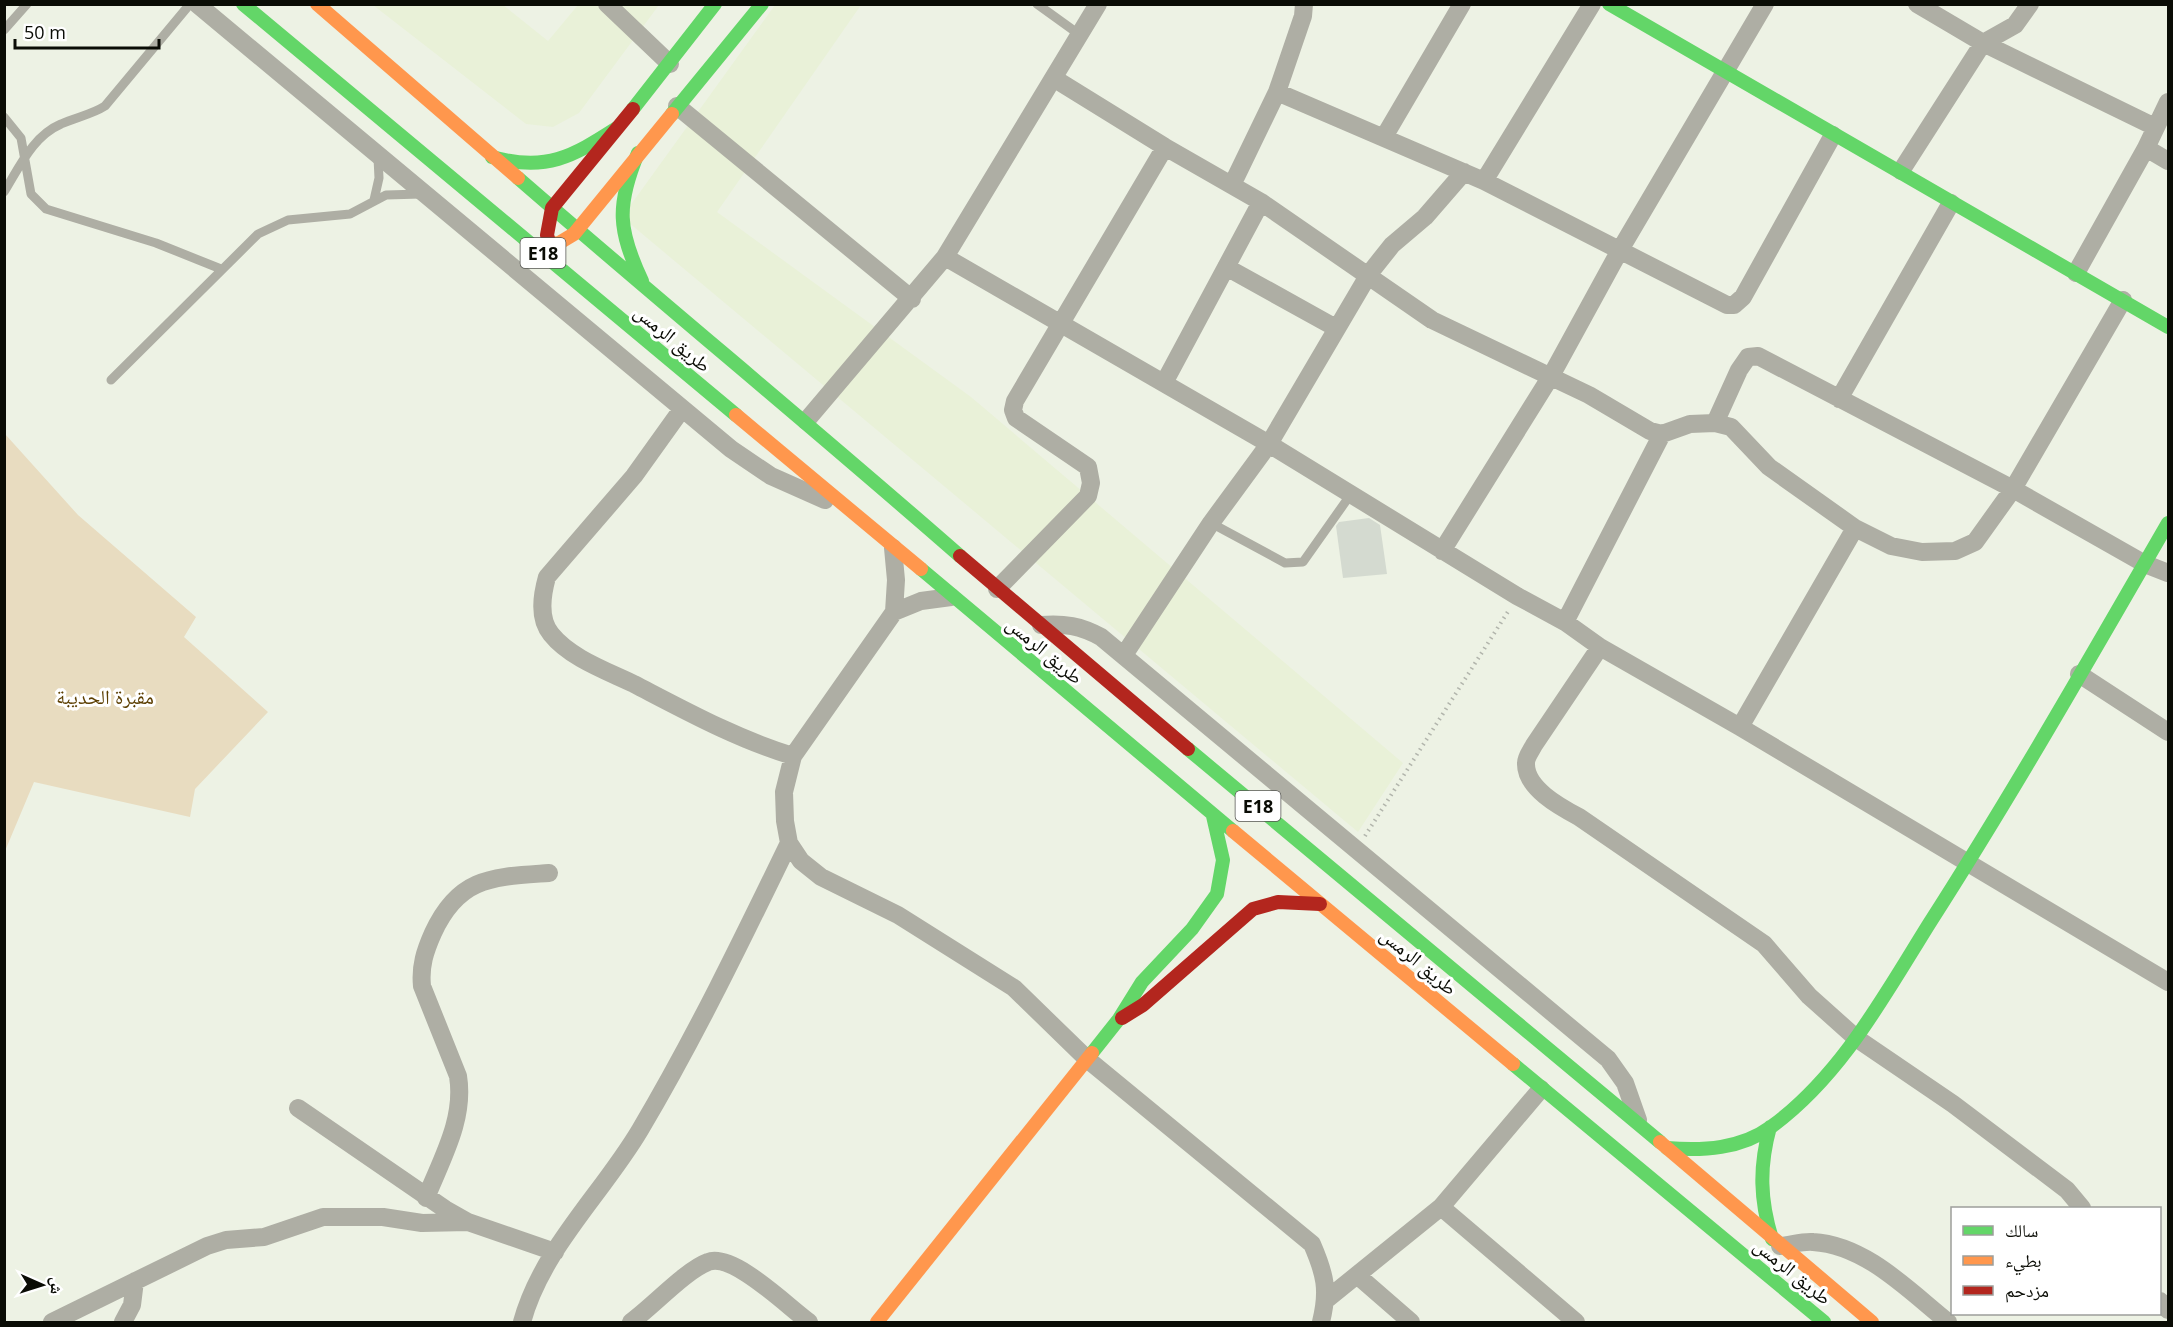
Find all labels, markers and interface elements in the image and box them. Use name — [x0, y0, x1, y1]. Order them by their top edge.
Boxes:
scale bar — [15, 12, 159, 50]
text: 50 m — [24, 20, 66, 44]
road number: E18 — [520, 238, 566, 268]
street label: طريق الرمس — [629, 298, 717, 378]
street label: طريق الرمس — [1001, 610, 1089, 690]
park label: مقبرة الحديبة — [56, 683, 154, 710]
road number: E18 — [1236, 791, 1280, 821]
street label: طريق الرمس — [1375, 921, 1463, 1001]
legend — [1951, 1207, 2161, 1315]
text: سالك — [2005, 1218, 2038, 1242]
street label: طريق الرمس — [1748, 1231, 1838, 1311]
text: بطيء — [2005, 1248, 2042, 1276]
north arrow — [12, 1255, 72, 1315]
text: ش — [46, 1277, 68, 1295]
text: مزدحم — [2005, 1278, 2049, 1303]

